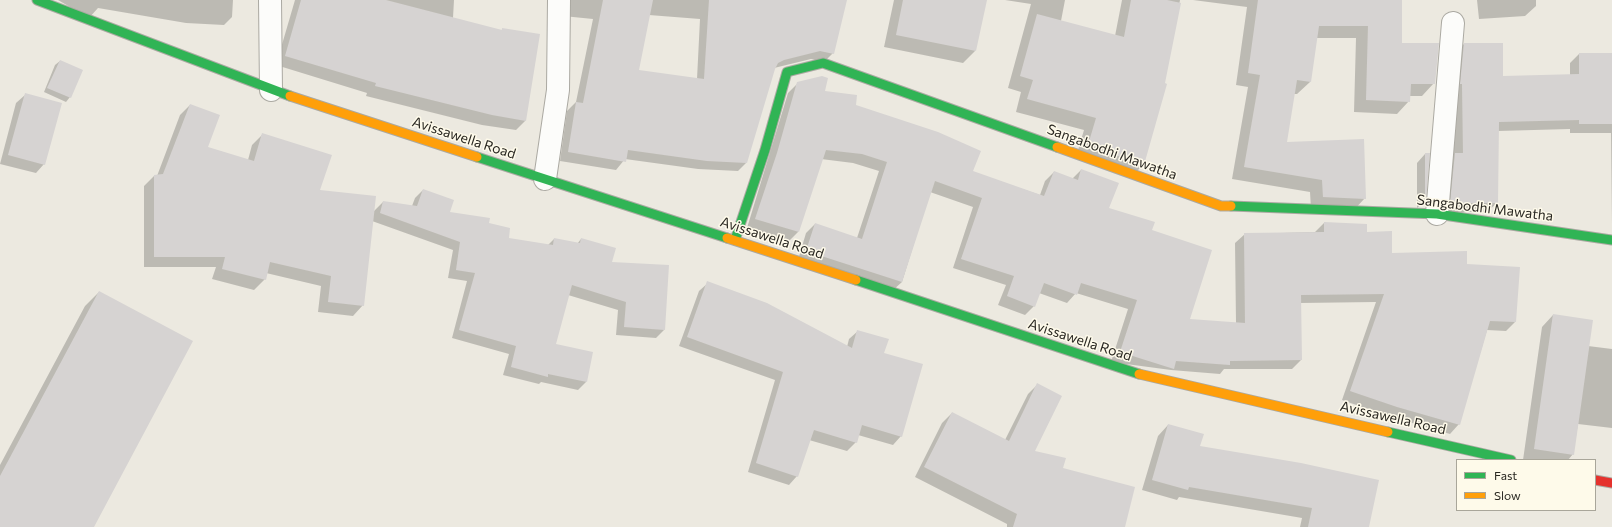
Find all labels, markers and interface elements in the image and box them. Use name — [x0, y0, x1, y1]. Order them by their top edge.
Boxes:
street label: Avissawella Road — [410, 113, 518, 163]
street label: Sangabodhi Mawatha — [1045, 121, 1179, 183]
street label: Sangabodhi Mawatha — [1416, 191, 1554, 225]
street label: Avissawella Road — [718, 213, 826, 263]
street label: Avissawella Road — [1026, 315, 1134, 365]
street label: Avissawella Road — [1339, 398, 1447, 438]
legend — [1456, 459, 1596, 511]
text: Fast — [1494, 468, 1517, 482]
text: Slow — [1494, 488, 1521, 502]

